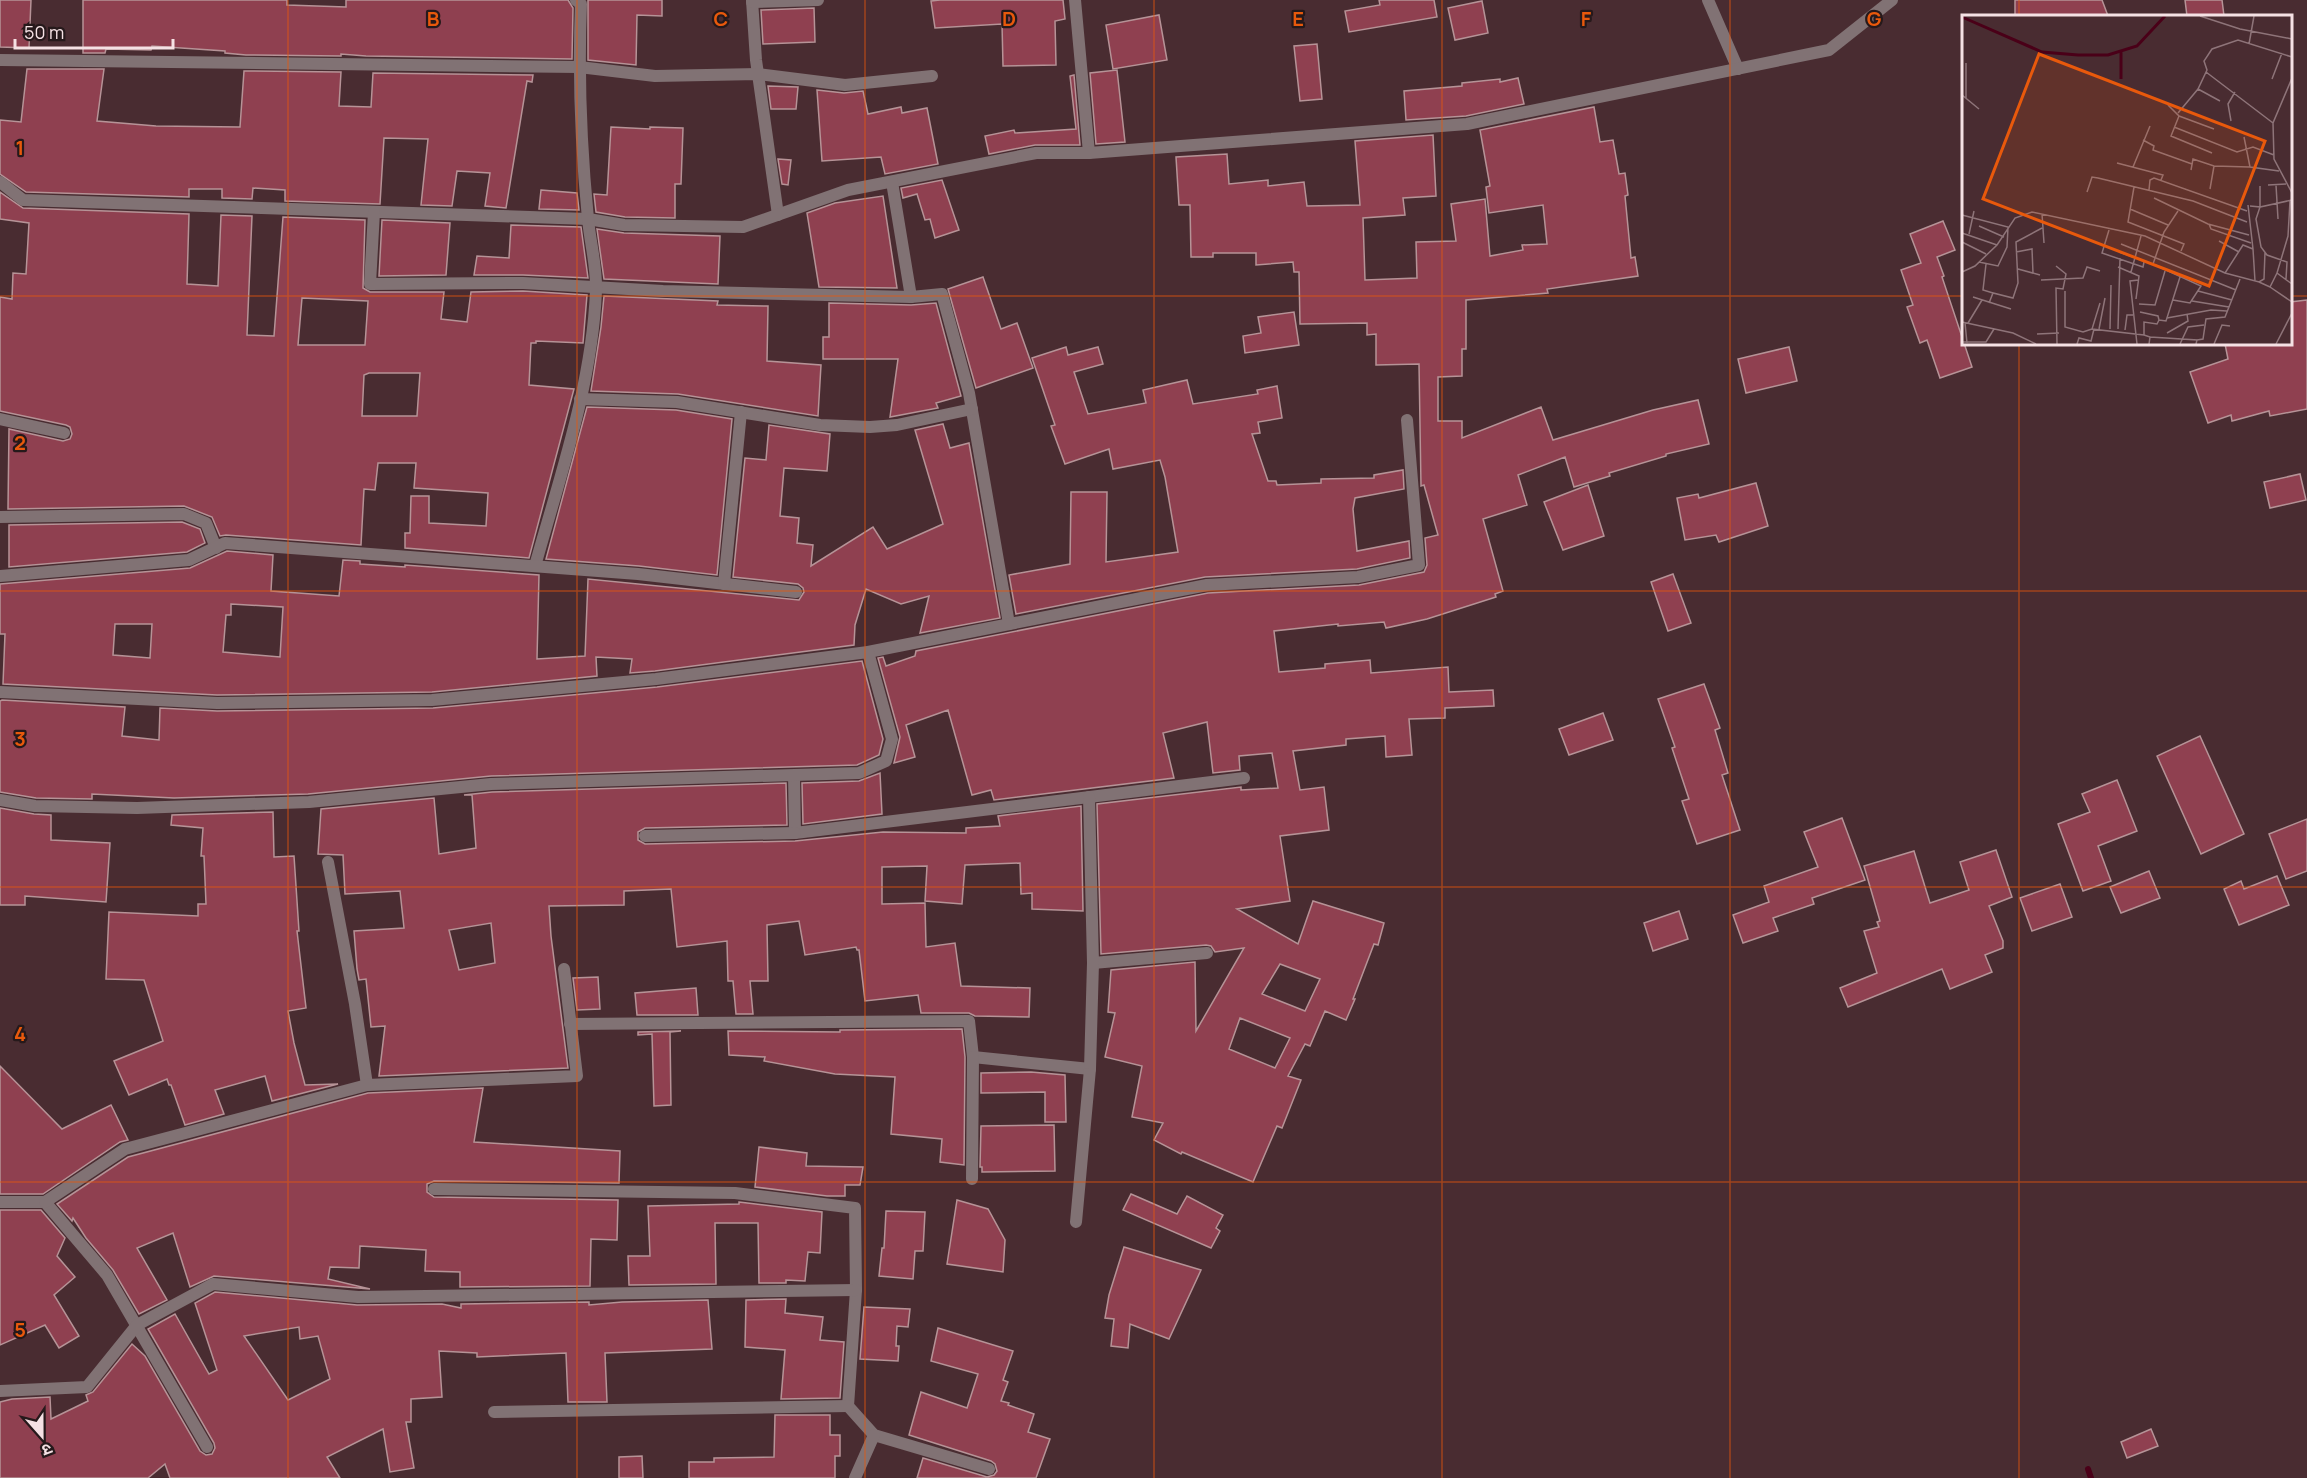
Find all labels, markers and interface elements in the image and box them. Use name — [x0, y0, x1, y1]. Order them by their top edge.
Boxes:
text: B — [427, 5, 440, 32]
text: C — [714, 5, 728, 32]
text: D — [1002, 5, 1016, 32]
text: E — [1292, 5, 1304, 32]
text: F — [1581, 5, 1592, 32]
text: G — [1867, 5, 1882, 32]
scale bar — [15, 12, 172, 50]
inset map — [1962, 15, 2292, 345]
text: 50 m — [24, 20, 64, 44]
text: 1 — [16, 134, 24, 161]
text: 2 — [14, 429, 26, 456]
text: 3 — [14, 725, 26, 752]
text: 4 — [14, 1020, 26, 1047]
text: 5 — [14, 1316, 26, 1343]
north arrow — [12, 1406, 72, 1466]
text: उ — [38, 1438, 56, 1462]

